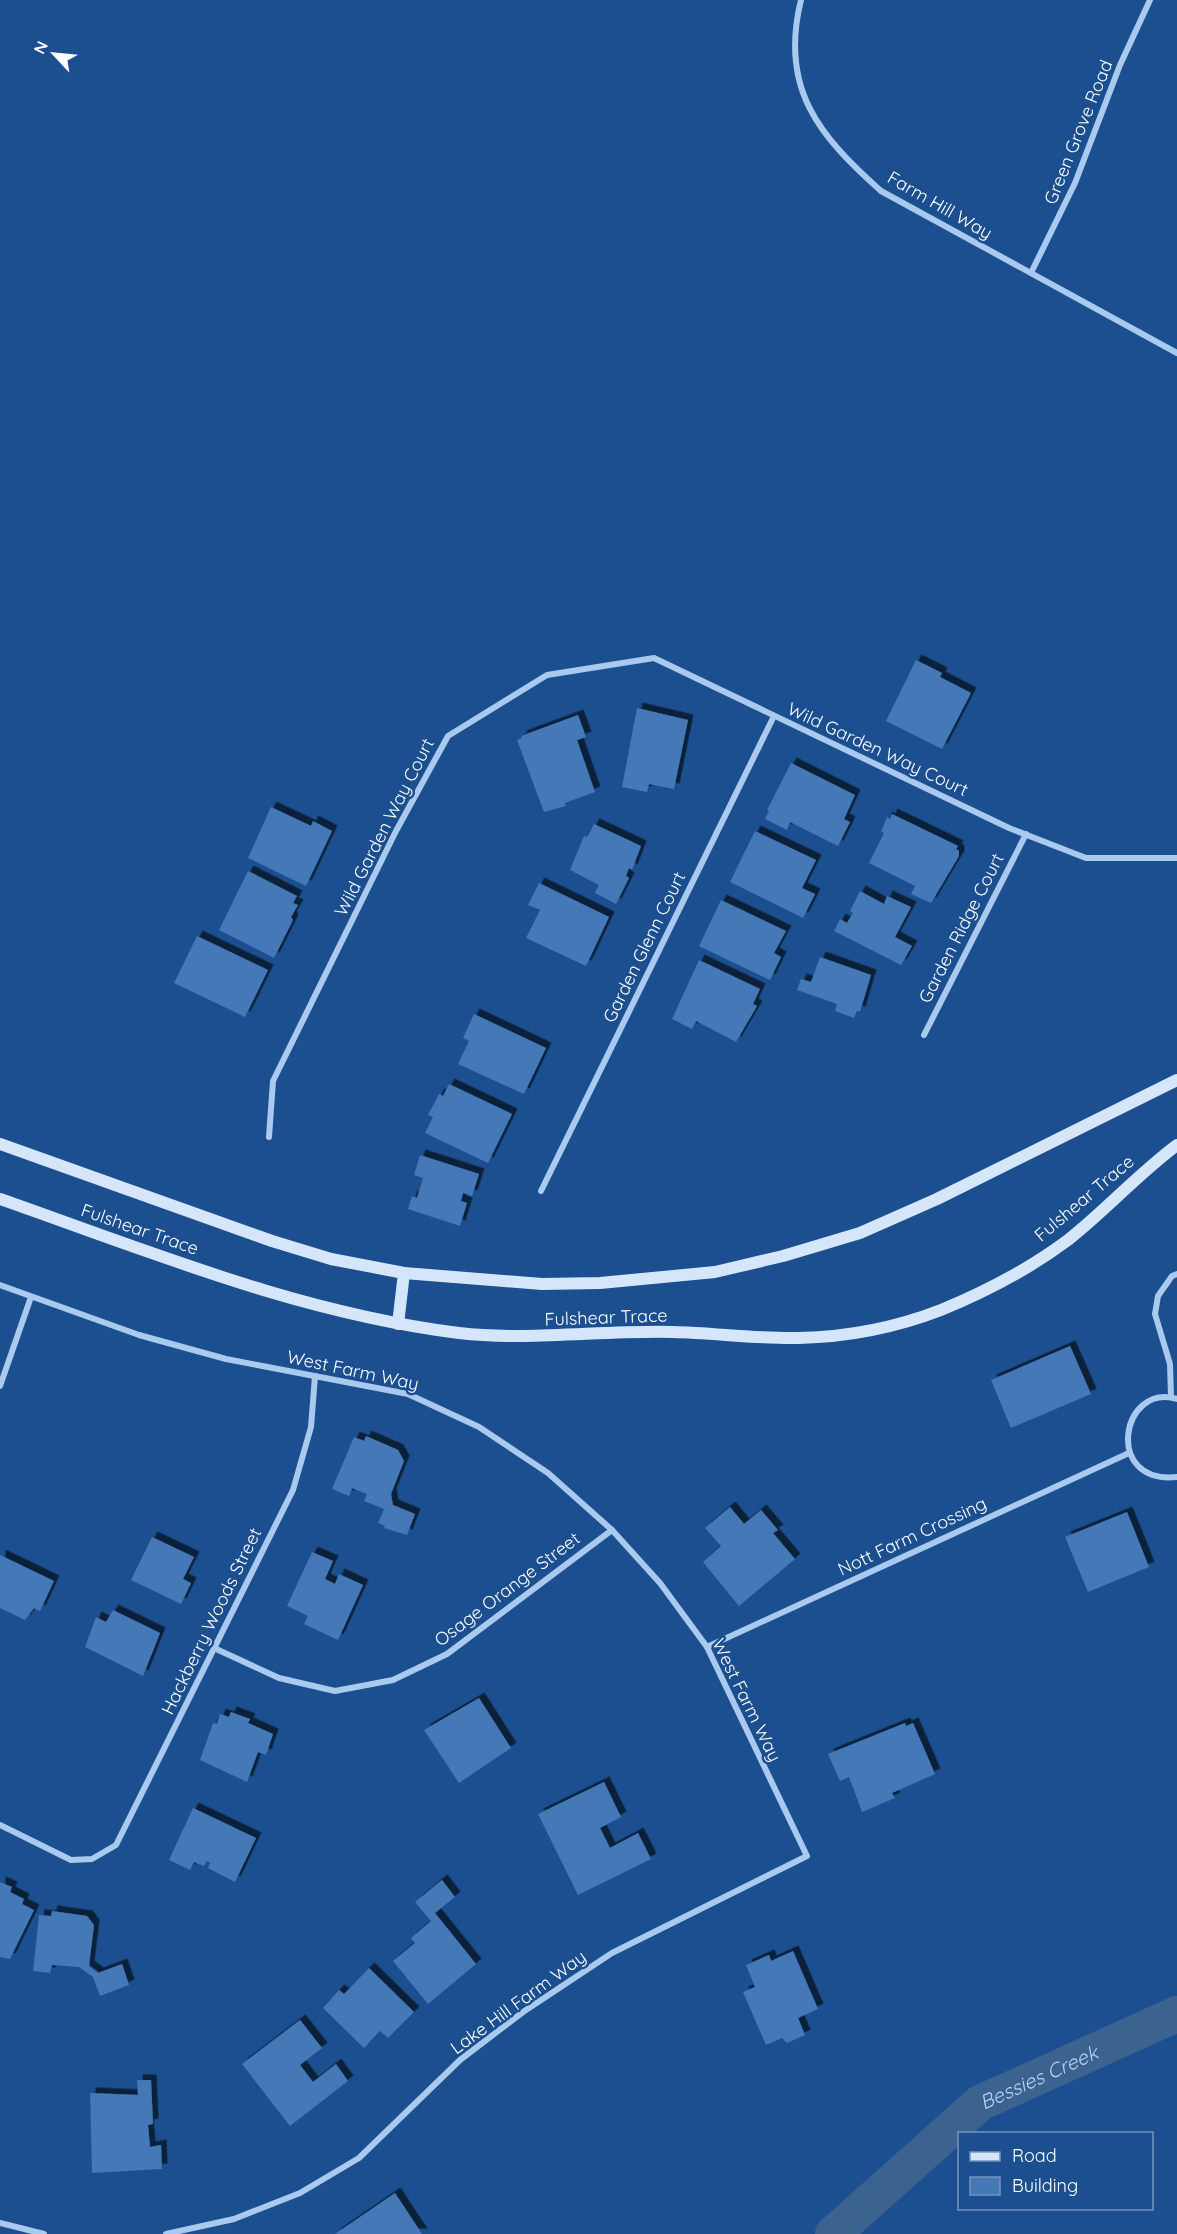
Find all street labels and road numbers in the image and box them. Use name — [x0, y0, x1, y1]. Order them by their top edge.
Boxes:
street label: Green Grove Road — [1039, 56, 1117, 208]
street label: Farm Hill Way — [883, 166, 997, 244]
street label: Wild Garden Way Court — [784, 697, 972, 801]
street label: Wild Garden Way Court — [329, 734, 439, 920]
street label: Garden Ridge Court — [913, 849, 1009, 1007]
street label: Garden Glenn Court — [598, 868, 690, 1026]
street label: Fulshear Trace — [1030, 1150, 1138, 1246]
street label: Fulshear Trace — [78, 1198, 202, 1260]
street label: Fulshear Trace — [544, 1303, 668, 1331]
street label: West Farm Way — [285, 1345, 421, 1395]
street label: Nott Farm Crossing — [834, 1491, 990, 1581]
street label: Hackberry Woods Street — [156, 1524, 266, 1718]
street label: Osage Orange Street — [430, 1527, 584, 1651]
street label: West Farm Way — [707, 1635, 787, 1765]
street label: Lake Hill Farm Way — [446, 1945, 590, 2059]

